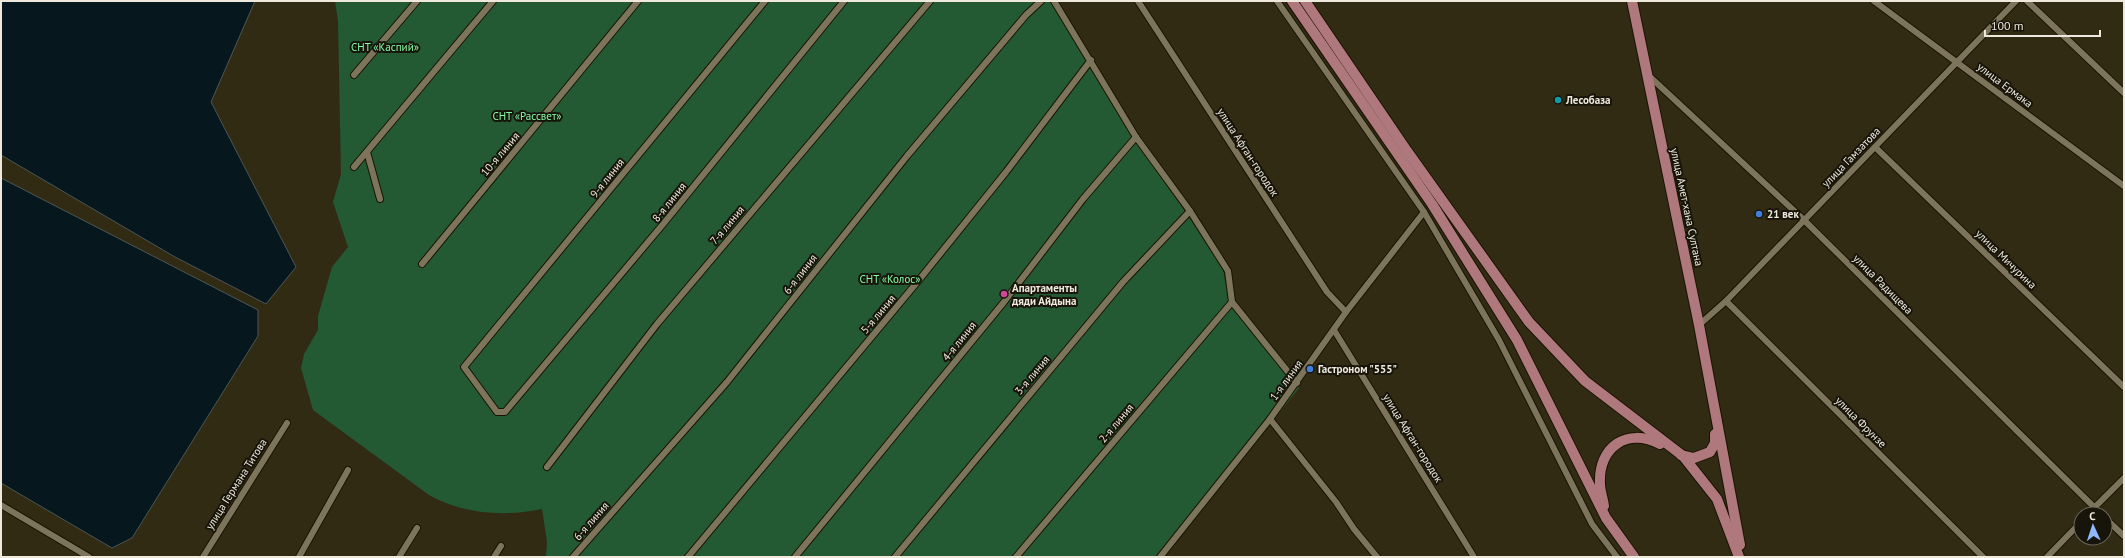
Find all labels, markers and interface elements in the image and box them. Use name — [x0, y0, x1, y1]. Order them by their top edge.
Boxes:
scale bar — [1985, 12, 2100, 38]
text: 100 m — [1991, 18, 2024, 33]
park label: СНТ «Каспий» — [351, 40, 419, 54]
street label: улица Ермака — [1974, 60, 2036, 110]
place label: Лесобаза — [1565, 93, 1610, 107]
marker: Лесобаза — [1553, 95, 1563, 105]
street label: улица Афган-городок — [1214, 105, 1282, 199]
park label: СНТ «Рассвет» — [492, 109, 562, 123]
street label: улица Гамзатова — [1819, 124, 1883, 190]
street label: 10-я линия — [478, 129, 522, 179]
street label: улица Амет-хана Султана — [1668, 147, 1706, 267]
street label: 9-я линия — [587, 155, 627, 201]
street label: 8-я линия — [649, 179, 689, 225]
street label: 7-я линия — [707, 203, 747, 247]
place label: 21 век — [1767, 207, 1799, 221]
marker: 21 век — [1754, 209, 1764, 219]
street label: улица Мичурина — [1973, 226, 2039, 292]
street label: 6-я линия — [780, 251, 820, 297]
street label: улица Радищева — [1850, 251, 1916, 317]
park label: СНТ «Колос» — [859, 272, 921, 286]
place label: Апартаменты дяди Айдына — [1011, 281, 1077, 308]
marker: Апартаменты дяди Айдына — [999, 289, 1009, 299]
street label: 5-я линия — [858, 292, 898, 336]
street label: 4-я линия — [939, 318, 979, 364]
street label: 3-я линия — [1012, 353, 1052, 397]
street label: 1-я линия — [1267, 357, 1305, 403]
place label: Гастроном "555" — [1318, 362, 1397, 376]
marker: Гастроном "555" — [1305, 364, 1315, 374]
street label: улица Афган-городок — [1380, 391, 1446, 486]
street label: улица Фрунзе — [1832, 393, 1890, 451]
street label: 2-я линия — [1096, 401, 1136, 445]
street label: улица Германа Титова — [202, 436, 270, 532]
street label: 6-я линия — [570, 499, 612, 543]
north arrow — [2073, 506, 2113, 546]
text: С — [2089, 509, 2096, 523]

